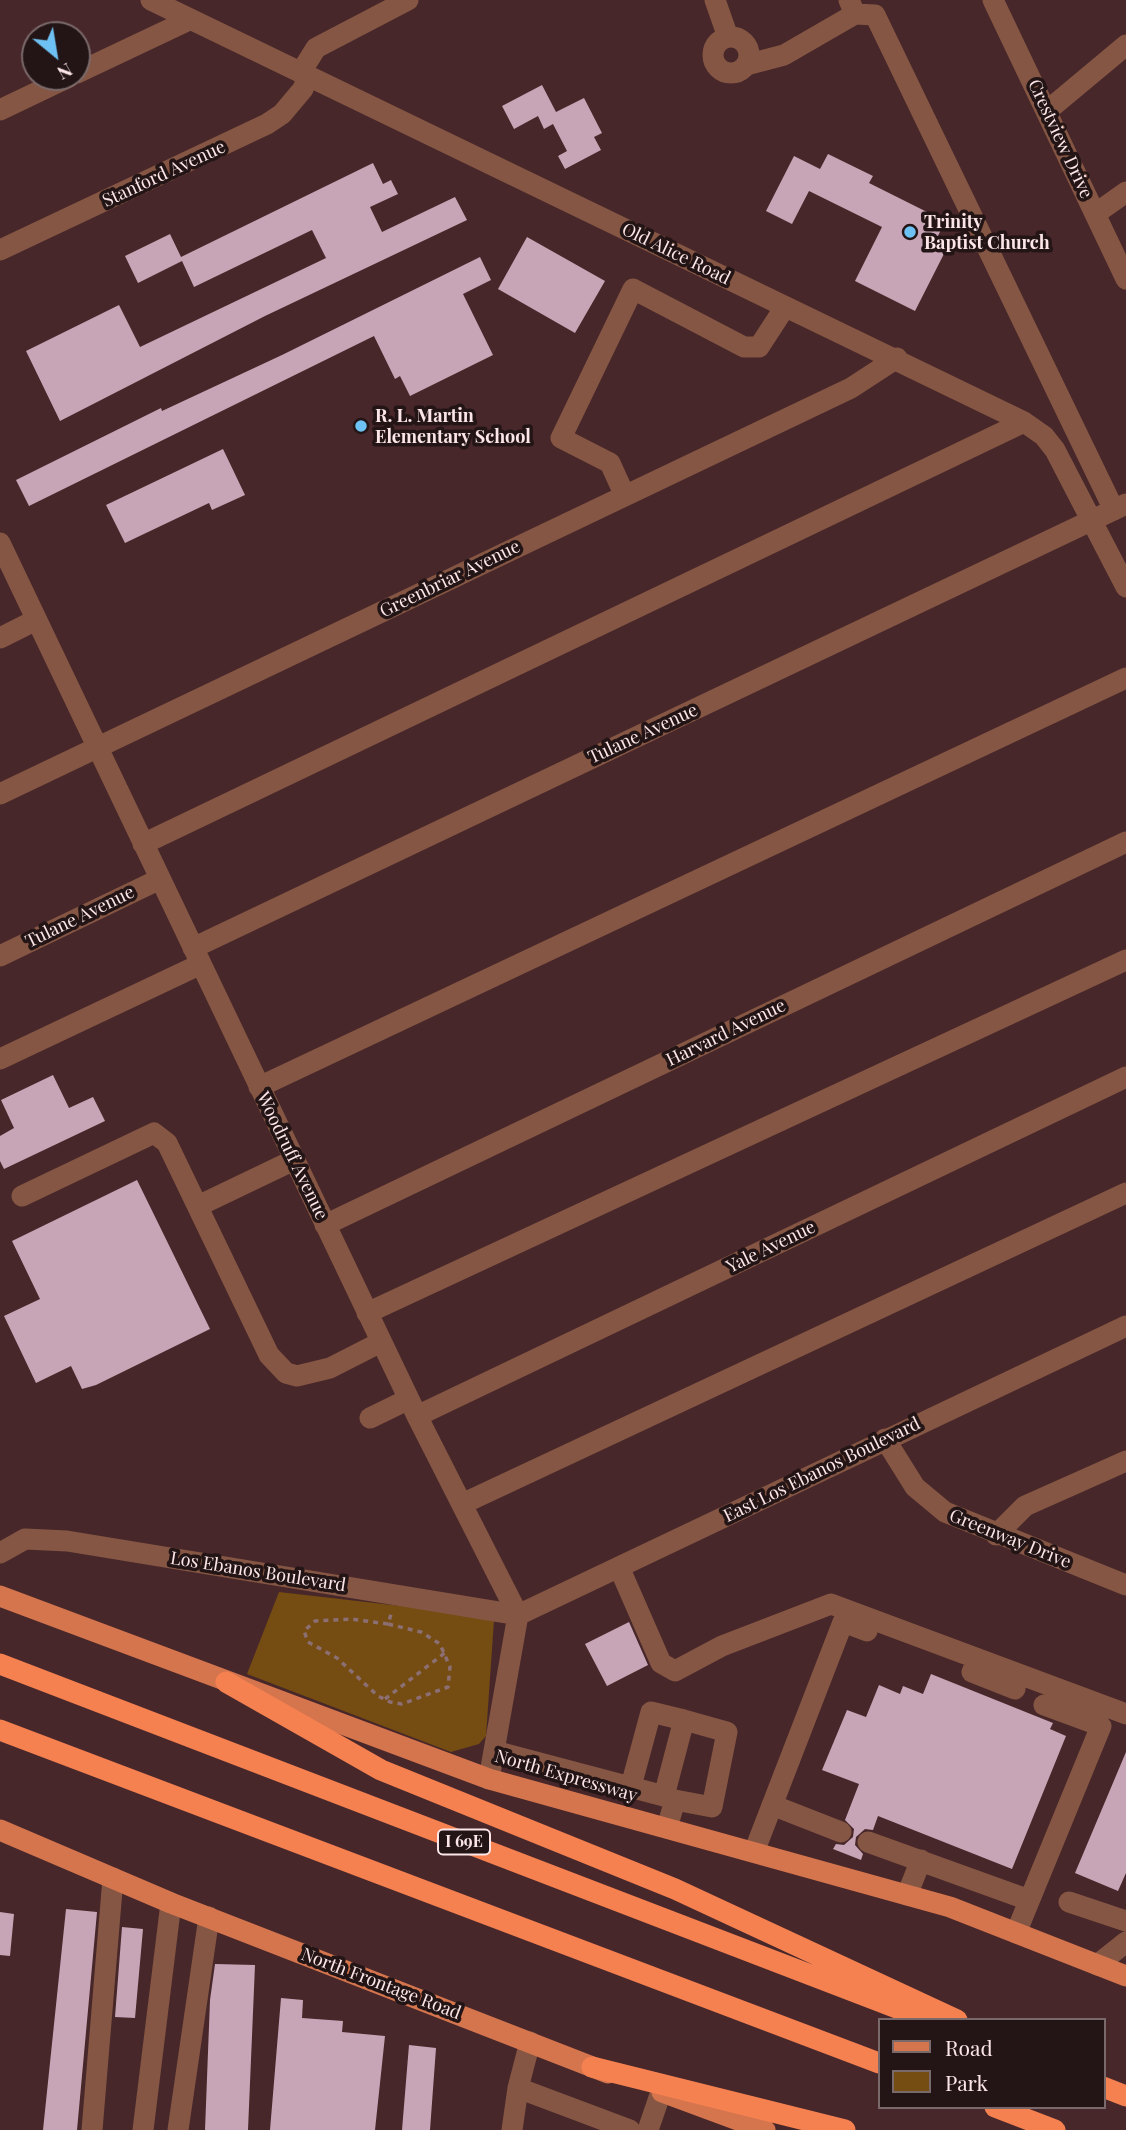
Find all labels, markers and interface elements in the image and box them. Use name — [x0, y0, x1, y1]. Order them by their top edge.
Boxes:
north arrow — [21, 21, 91, 91]
text: N — [53, 58, 78, 87]
street label: Crestview Drive — [1023, 76, 1097, 202]
street label: Stanford Avenue — [99, 136, 229, 212]
place label: Trinity Baptist Church — [924, 211, 1050, 254]
street label: Old Alice Road — [618, 218, 734, 290]
marker: Trinity Baptist Church — [902, 224, 918, 240]
place label: R. L. Martin Elementary School — [375, 405, 531, 448]
marker: R. L. Martin Elementary School — [353, 418, 369, 434]
street label: Greenbriar Avenue — [376, 536, 524, 622]
street label: Tulane Avenue — [585, 699, 701, 769]
street label: Tulane Avenue — [22, 881, 138, 953]
street label: Harvard Avenue — [663, 995, 789, 1071]
street label: Woodruff Avenue — [252, 1089, 332, 1223]
street label: Yale Avenue — [723, 1216, 819, 1278]
street label: East Los Ebanos Boulevard — [720, 1413, 924, 1527]
street label: Greenway Drive — [946, 1505, 1074, 1573]
street label: Los Ebanos Boulevard — [169, 1547, 347, 1597]
street label: North Expressway — [492, 1745, 640, 1807]
road number: I 69E — [438, 1830, 490, 1854]
street label: North Frontage Road — [298, 1944, 464, 2024]
legend — [878, 2018, 1105, 2109]
text: Road — [945, 2033, 993, 2061]
text: Park — [945, 2068, 988, 2096]

